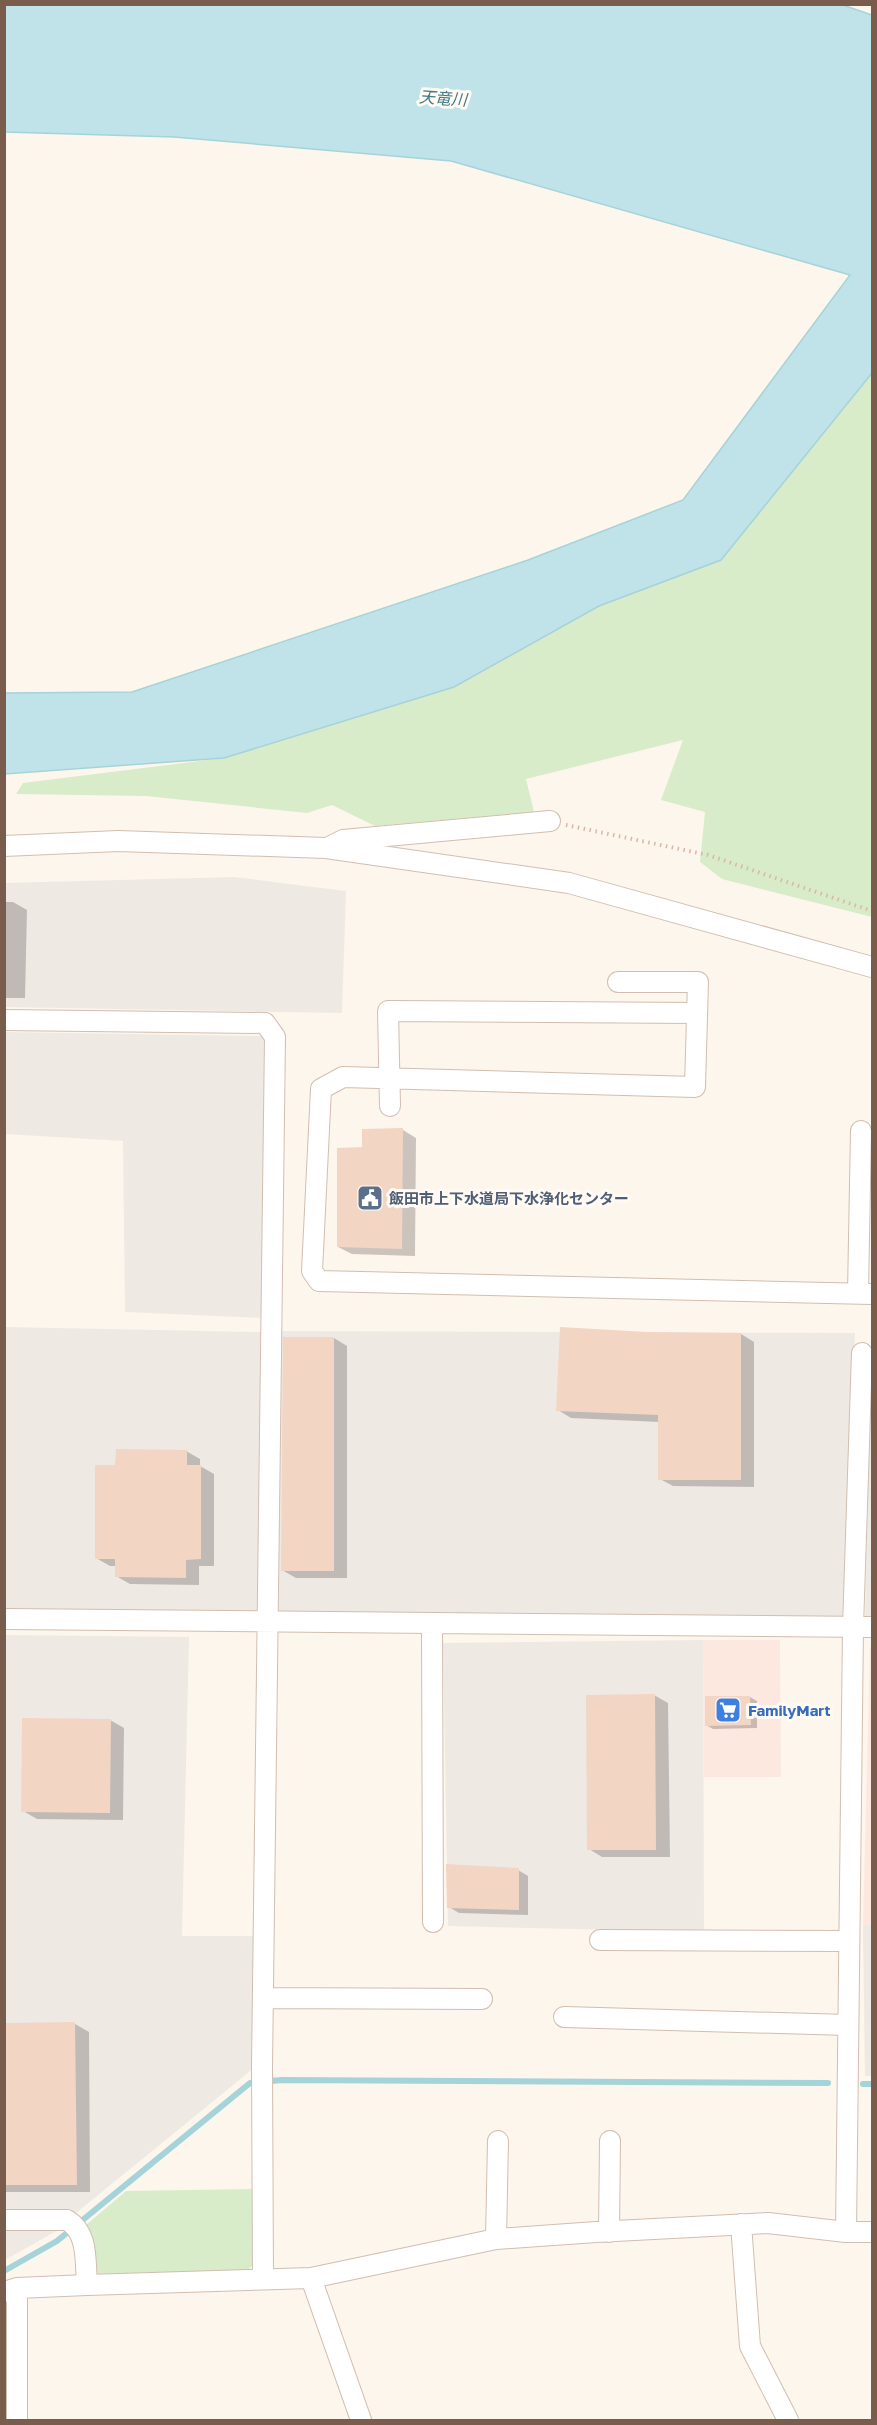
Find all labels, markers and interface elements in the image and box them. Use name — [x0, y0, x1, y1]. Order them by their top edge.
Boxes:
water label: 天竜川 — [418, 86, 470, 110]
public building icon: 飯田市上下水道局下水浄化センター — [355, 1183, 385, 1213]
place label: 飯田市上下水道局下水浄化センター — [389, 1189, 629, 1207]
supermarket icon: FamilyMart — [713, 1695, 743, 1725]
place label: FamilyMart — [748, 1701, 830, 1719]

